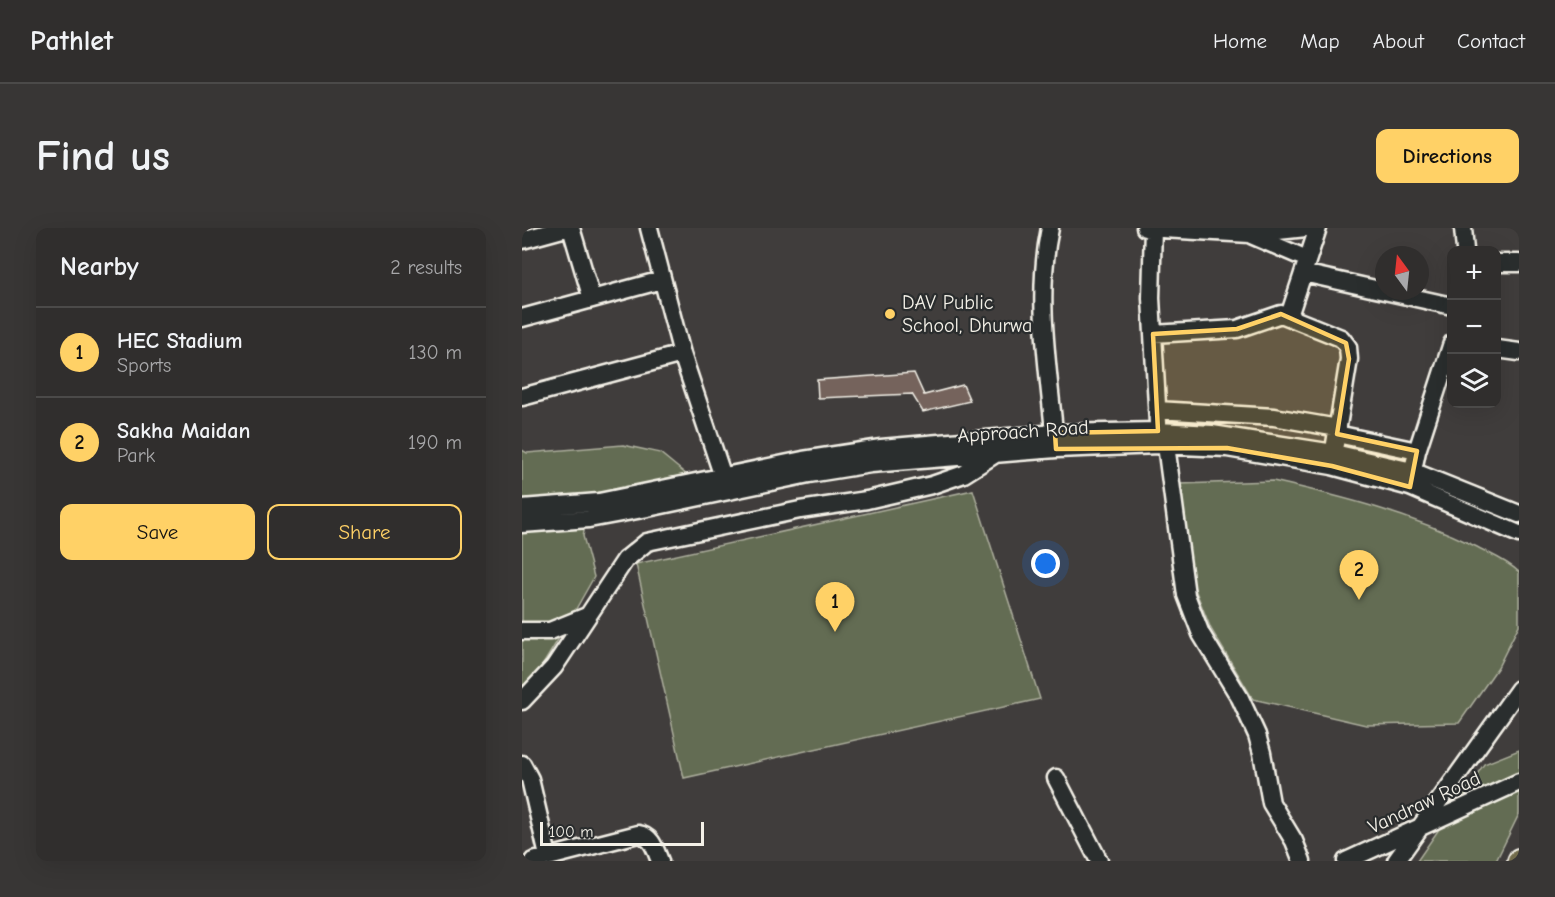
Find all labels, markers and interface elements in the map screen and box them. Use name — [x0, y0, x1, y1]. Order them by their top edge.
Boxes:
text: Pathlet — [30, 25, 113, 57]
text: Home — [1213, 29, 1267, 53]
text: Map — [1300, 29, 1340, 53]
text: About — [1373, 29, 1424, 53]
text: Contact — [1457, 29, 1525, 53]
button: Directions — [1376, 129, 1519, 183]
text: Find us — [36, 132, 170, 181]
north arrow — [1375, 246, 1429, 300]
map controls — [1447, 246, 1501, 408]
button: + — [1447, 246, 1501, 300]
text: Nearby — [60, 252, 139, 282]
text: 2 results — [390, 256, 462, 279]
place label: DAV Public School, Dhurwa — [902, 291, 1032, 337]
button: − — [1447, 300, 1501, 354]
marker: DAV Public School, Dhurwa — [883, 307, 897, 321]
text: HEC Stadium — [117, 328, 242, 354]
text: 1 — [76, 341, 83, 364]
text: 130 m — [409, 341, 462, 364]
text: Sports — [117, 354, 171, 377]
button: layers — [1447, 354, 1501, 408]
street label: Approach Road — [957, 415, 1089, 448]
text: Sakha Maidan — [117, 418, 250, 444]
text: 2 — [75, 431, 84, 454]
text: 190 m — [408, 431, 462, 454]
text: Park — [117, 444, 155, 467]
button: Save — [60, 504, 255, 560]
button: Share — [267, 504, 462, 560]
your location — [1031, 549, 1060, 578]
pin: 2 — [1340, 550, 1378, 600]
pin: 1 — [816, 582, 854, 632]
street label: Vandraw Road — [1364, 766, 1484, 839]
scale bar — [540, 819, 704, 846]
text: 100 m — [549, 823, 593, 841]

